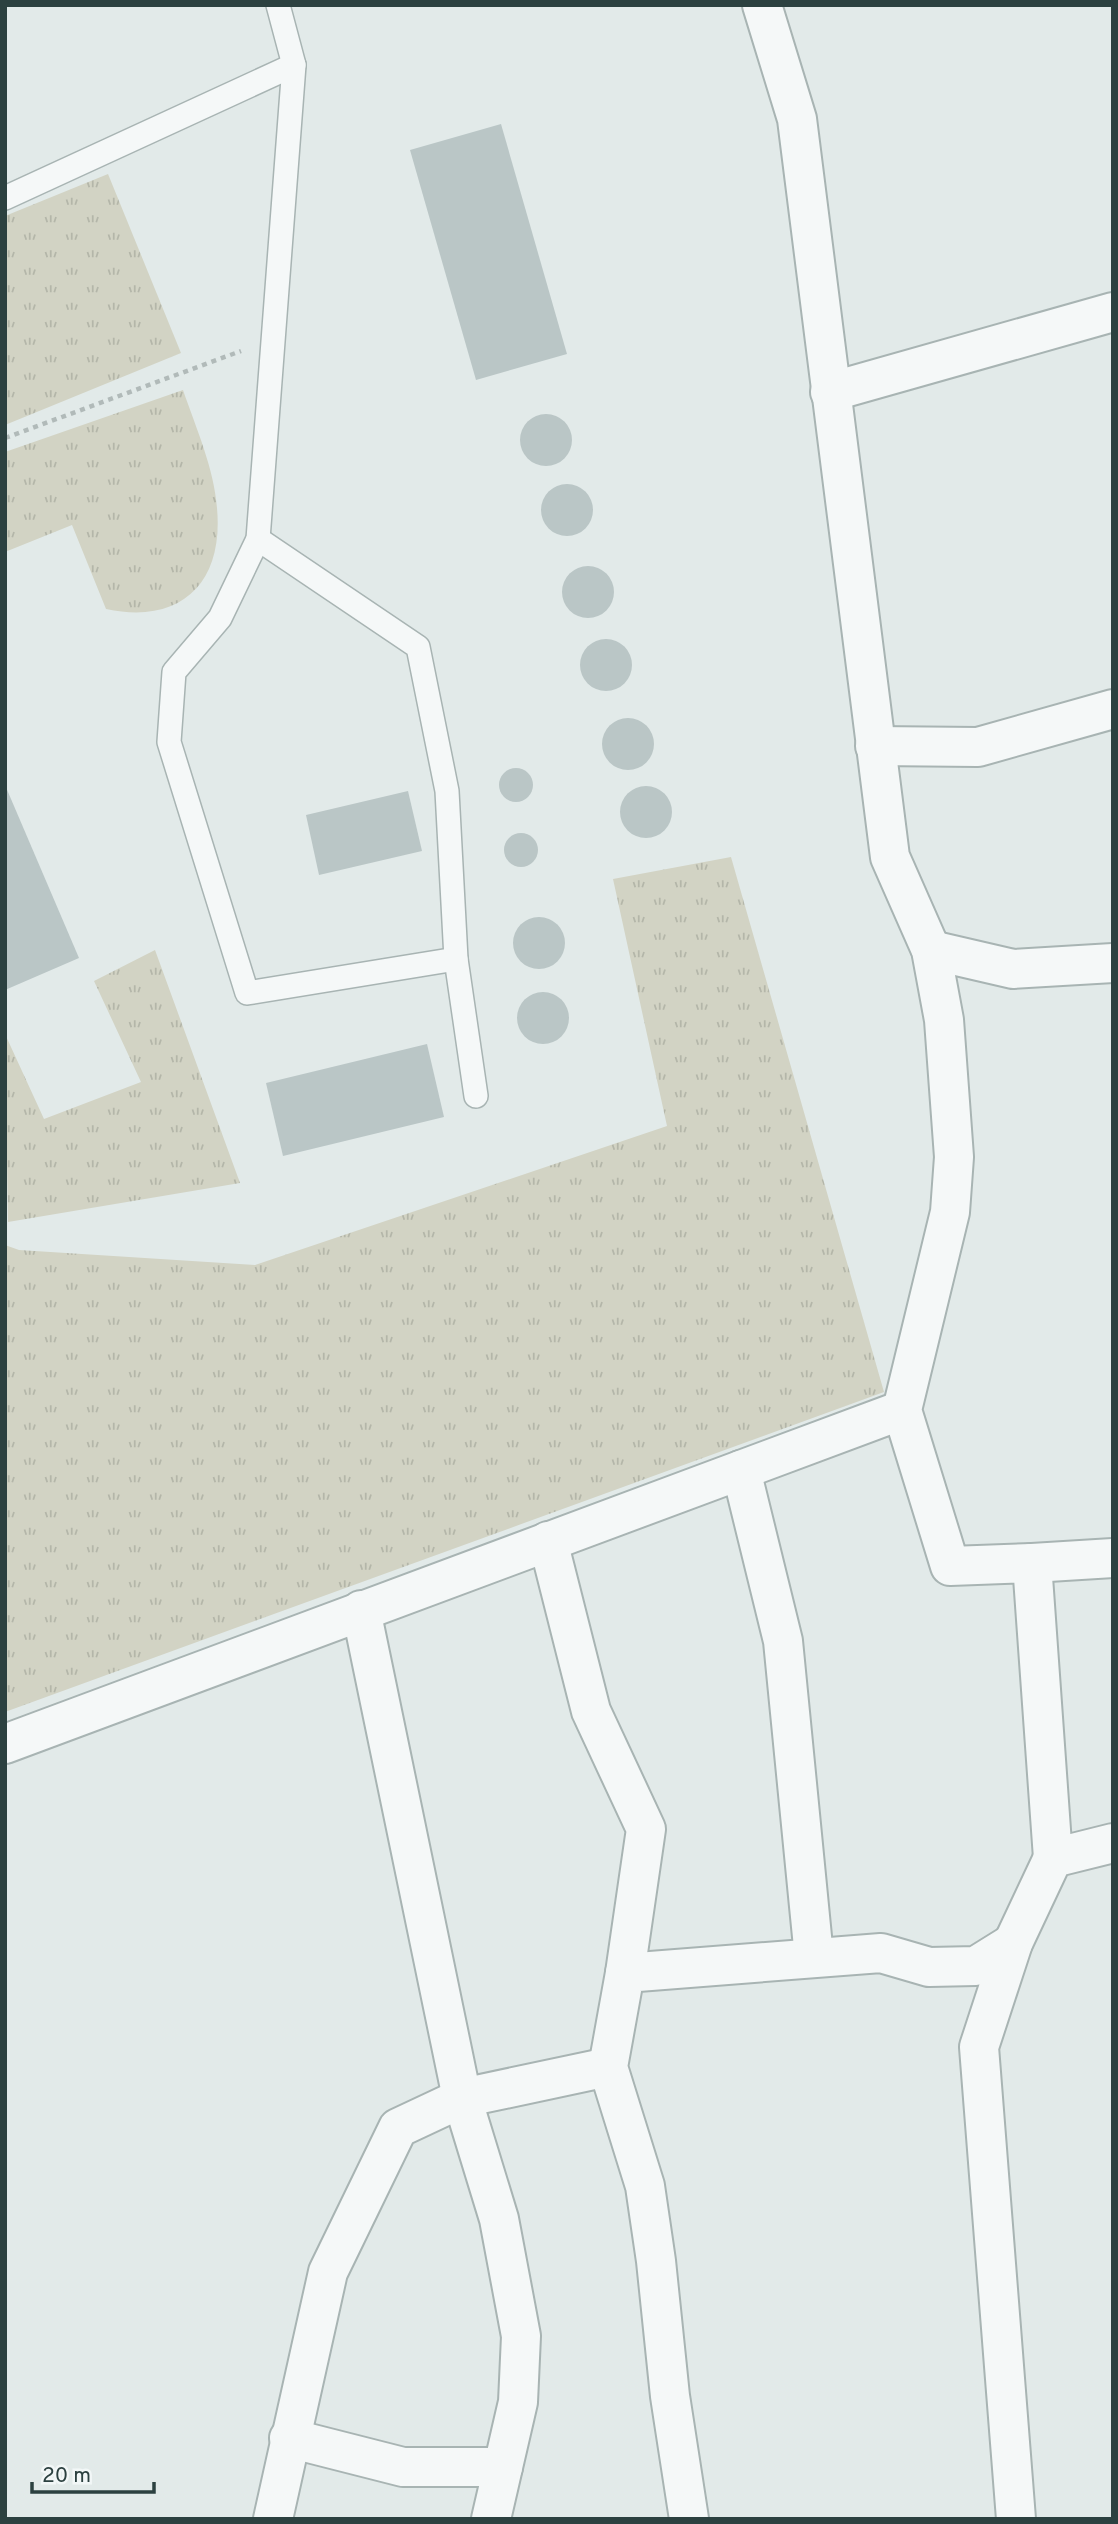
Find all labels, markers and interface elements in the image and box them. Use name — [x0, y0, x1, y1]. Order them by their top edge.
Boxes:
scale bar — [32, 2450, 154, 2494]
text: 20 m — [42, 2463, 91, 2490]

